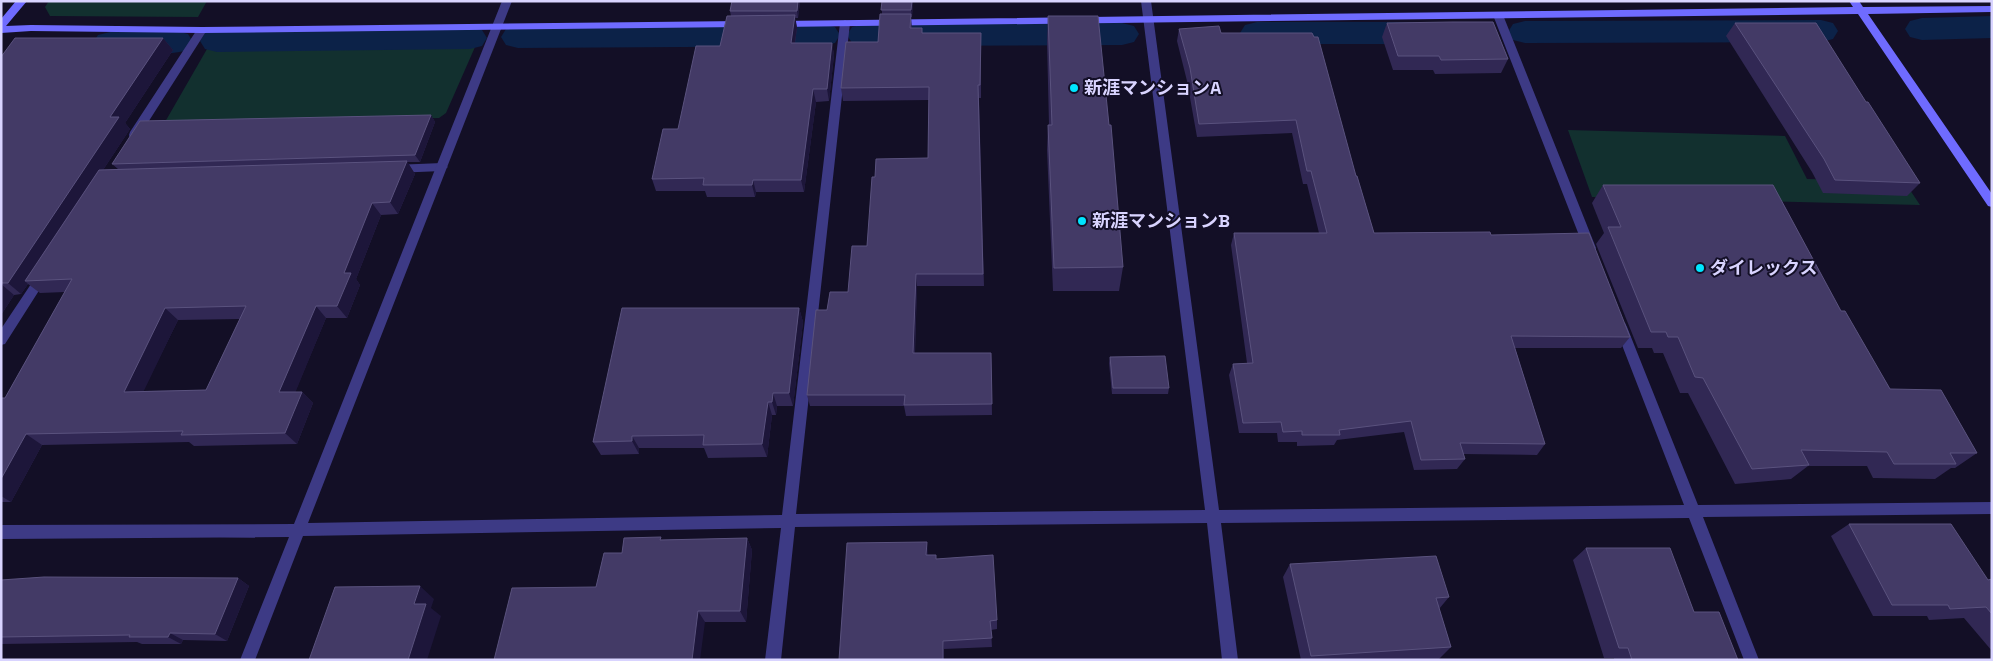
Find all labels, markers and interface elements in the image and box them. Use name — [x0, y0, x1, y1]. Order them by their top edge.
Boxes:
place label: 新涯マンションA — [1084, 76, 1222, 99]
marker: 新涯マンションA — [1068, 82, 1080, 94]
place label: 新涯マンションB — [1092, 209, 1230, 232]
marker: 新涯マンションB — [1076, 215, 1088, 227]
place label: ダイレックス — [1710, 256, 1817, 279]
marker: ダイレックス — [1694, 262, 1706, 274]

